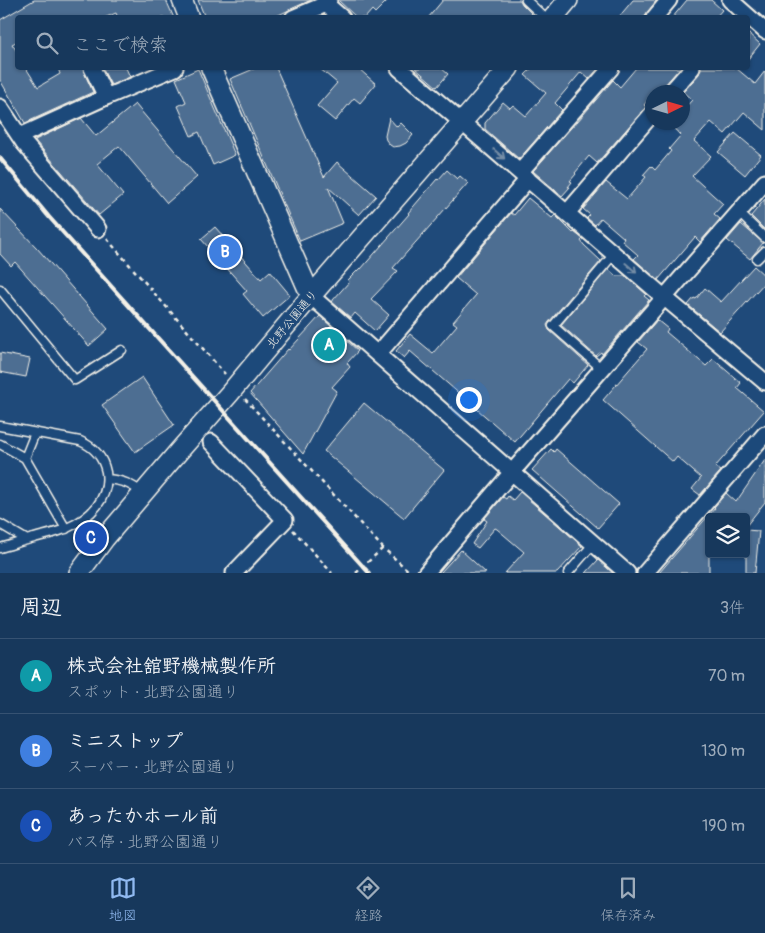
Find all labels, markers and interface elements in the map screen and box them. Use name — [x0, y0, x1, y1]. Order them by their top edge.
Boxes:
search box — [15, 15, 750, 70]
icon: search — [33, 29, 61, 57]
text: ここで検索 — [73, 33, 168, 57]
north arrow — [645, 85, 690, 130]
one-way arrow — [492, 148, 505, 159]
pin: B — [209, 233, 241, 271]
one-way arrow — [624, 262, 637, 274]
street label: 北野公園通り — [263, 287, 321, 352]
pin: A — [313, 326, 345, 364]
your location — [456, 387, 482, 413]
map controls — [705, 513, 750, 558]
button: layers — [705, 513, 750, 558]
pin: C — [75, 519, 107, 557]
text: 周辺 — [20, 594, 62, 621]
text: 3件 — [720, 598, 745, 618]
text: 株式会社舘野機械製作所 — [67, 654, 276, 678]
text: A — [31, 666, 41, 686]
text: 70 m — [708, 666, 745, 686]
text: スポット · 北野公園通り — [67, 682, 239, 702]
text: ミニストップ — [67, 729, 183, 753]
text: B — [31, 741, 41, 761]
text: 130 m — [701, 741, 745, 761]
text: スーパー · 北野公園通り — [67, 757, 238, 777]
text: あったかホール前 — [67, 804, 218, 828]
text: C — [31, 816, 41, 836]
text: 190 m — [702, 816, 745, 836]
text: バス停 · 北野公園通り — [67, 832, 223, 852]
tab: 地図 — [109, 874, 137, 924]
tab: 経路 — [354, 874, 382, 924]
tab: 保存済み — [600, 874, 656, 924]

